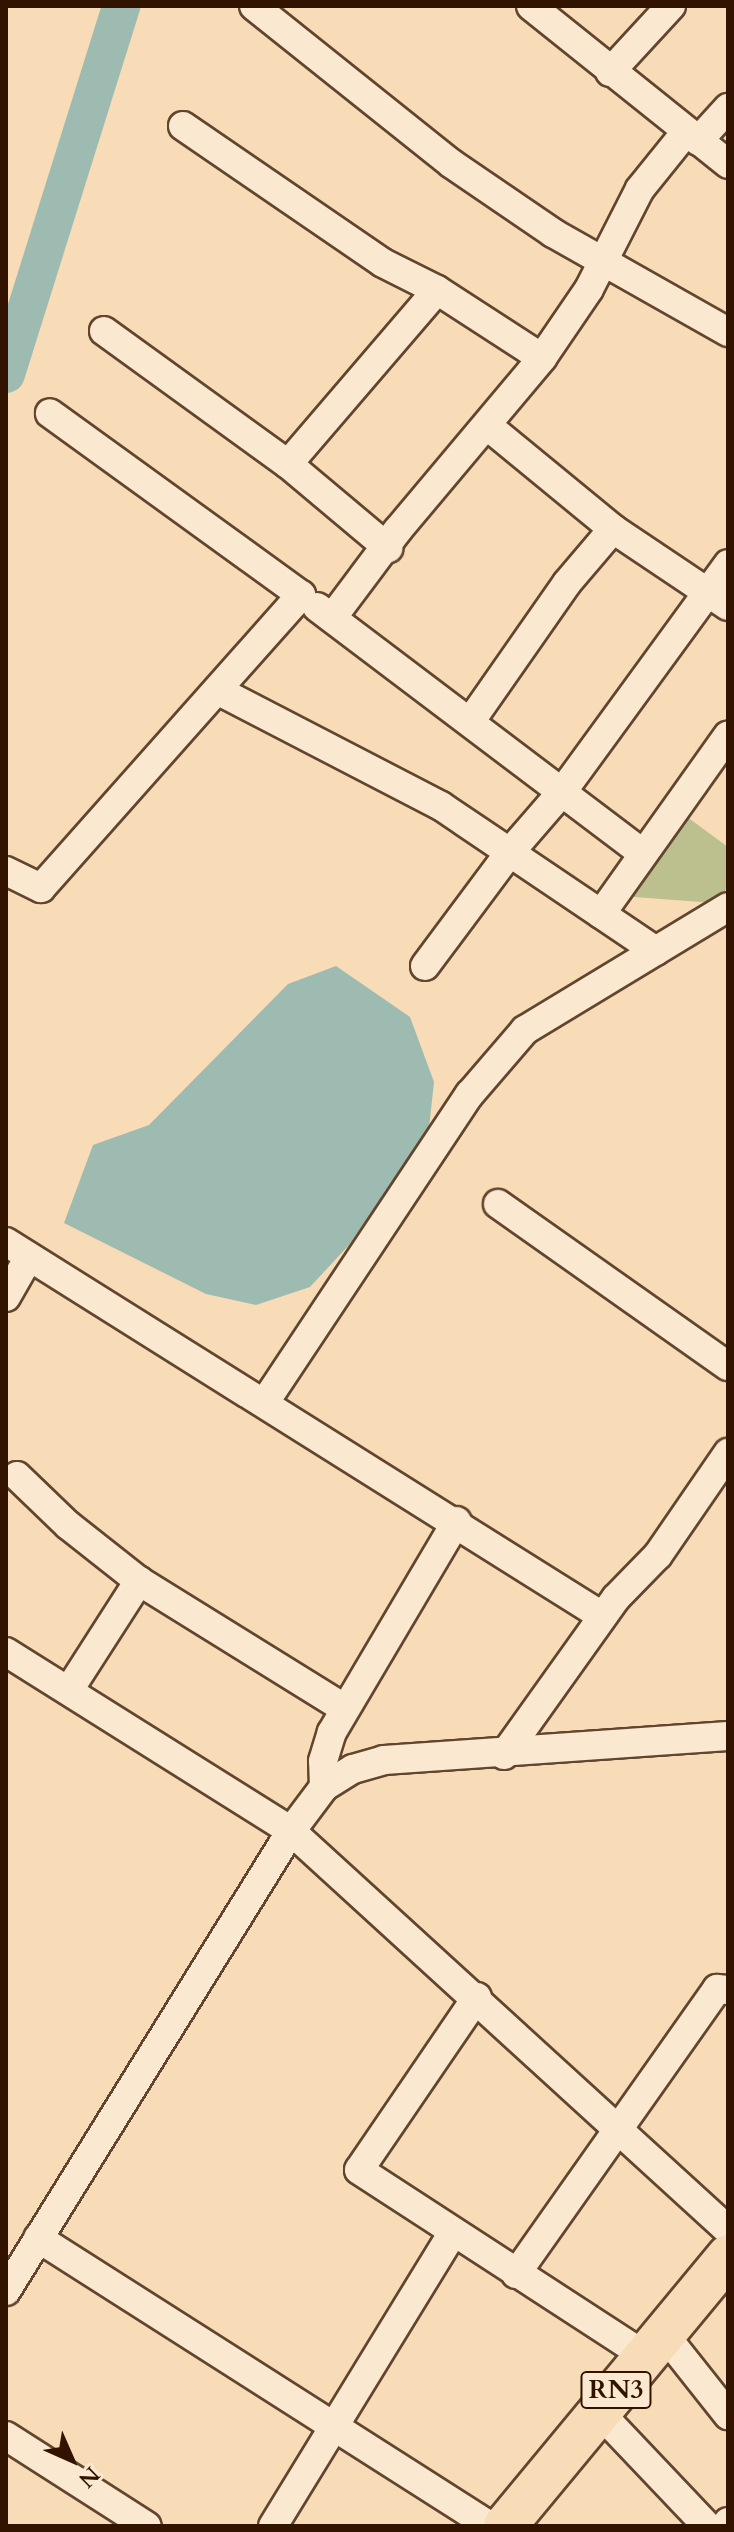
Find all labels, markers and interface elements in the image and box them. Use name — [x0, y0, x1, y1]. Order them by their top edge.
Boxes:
road number: RN3 — [580, 2368, 652, 2412]
north arrow — [32, 2420, 112, 2500]
text: N — [72, 2460, 106, 2494]

